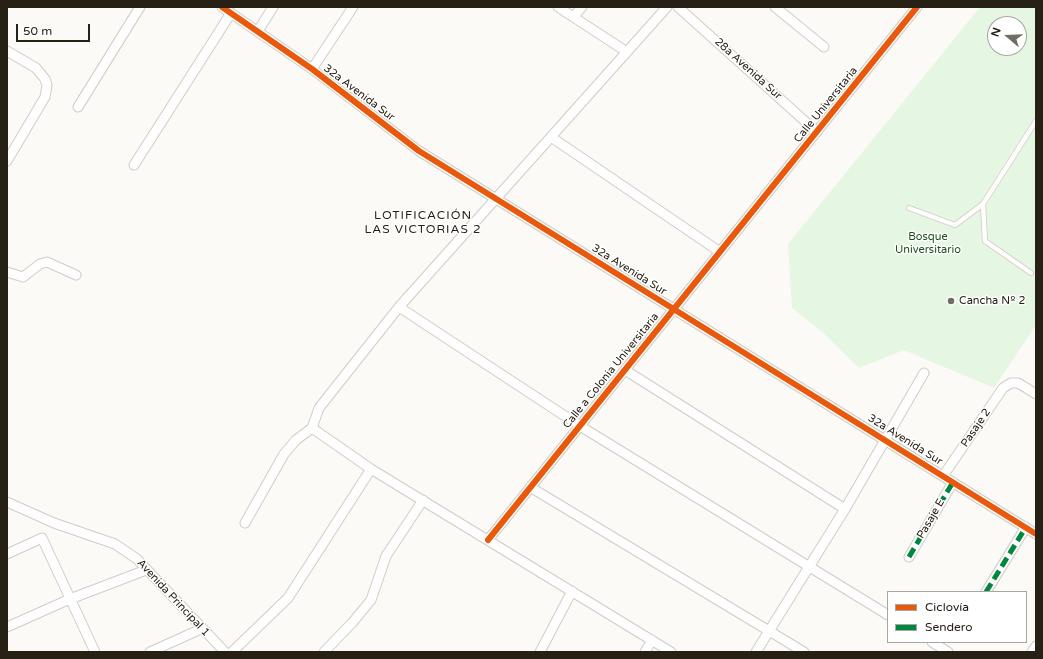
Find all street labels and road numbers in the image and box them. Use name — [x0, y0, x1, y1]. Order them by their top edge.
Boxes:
street label: 28a Avenida Sur — [712, 35, 784, 103]
street label: 32a Avenida Sur — [321, 62, 397, 124]
street label: Calle Universitaria — [791, 64, 861, 146]
street label: 32a Avenida Sur — [589, 242, 669, 298]
street label: Calle a Colonia Universitaria — [560, 311, 662, 431]
street label: Pasaje 2 — [958, 406, 994, 450]
street label: 32a Avenida Sur — [865, 412, 945, 468]
street label: Pasaje E — [914, 497, 948, 541]
street label: Avenida Principal 1 — [134, 557, 212, 639]

